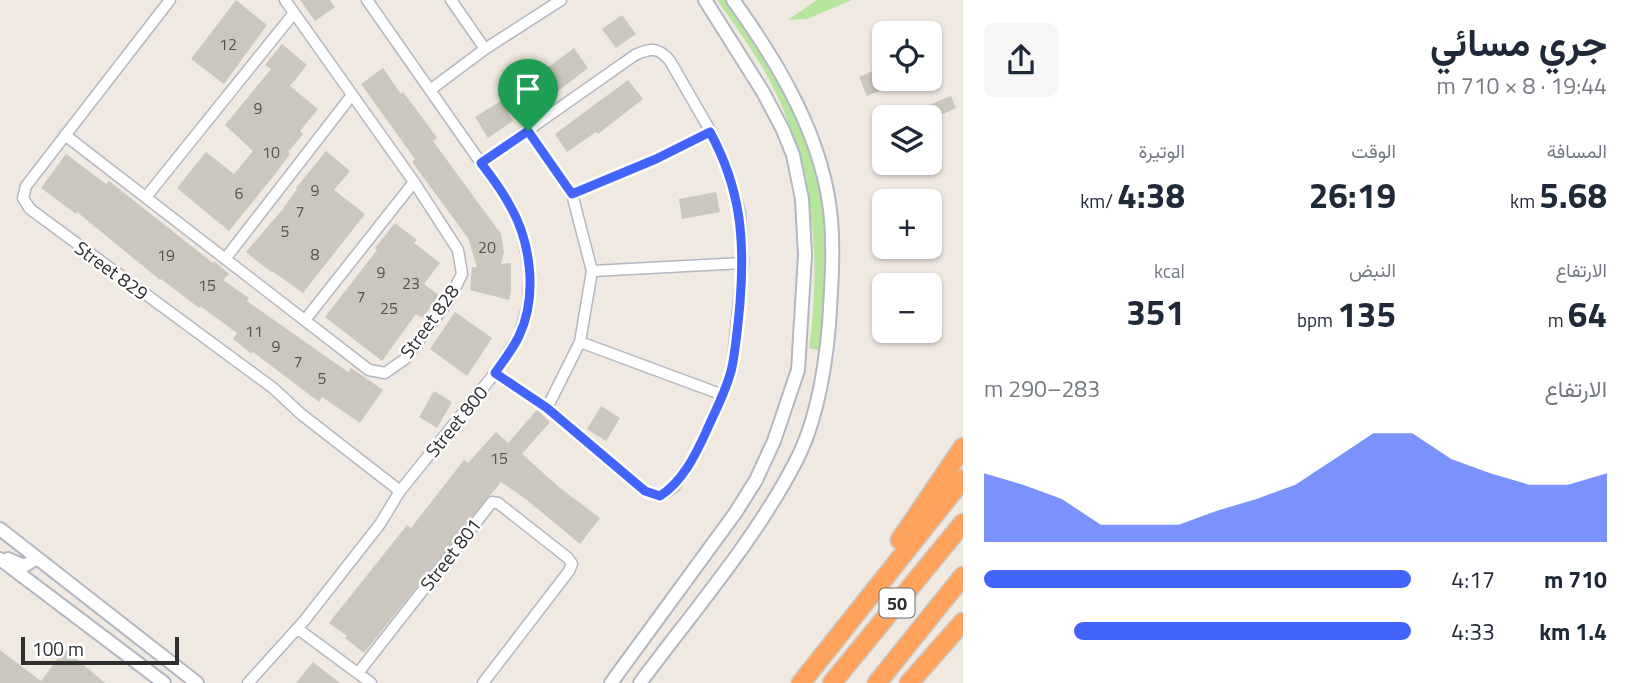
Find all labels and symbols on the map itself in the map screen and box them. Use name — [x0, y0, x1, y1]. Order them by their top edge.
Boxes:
house number: 12 — [219, 32, 237, 56]
pin — [498, 59, 558, 131]
house number: 9 — [254, 96, 263, 120]
house number: 10 — [262, 140, 280, 164]
house number: 9 — [311, 178, 320, 202]
house number: 6 — [235, 181, 244, 205]
house number: 7 — [296, 199, 304, 223]
house number: 5 — [281, 219, 290, 243]
street label: Street 829 — [69, 233, 155, 307]
house number: 20 — [478, 235, 496, 259]
house number: 8 — [311, 242, 320, 266]
house number: 19 — [157, 243, 175, 267]
house number: 9 — [377, 260, 386, 284]
house number: 23 — [402, 271, 420, 295]
house number: 15 — [198, 273, 216, 297]
street label: Street 828 — [392, 278, 466, 364]
house number: 7 — [357, 284, 365, 308]
house number: 25 — [380, 296, 398, 320]
house number: 11 — [245, 319, 263, 343]
house number: 9 — [272, 334, 281, 358]
house number: 7 — [294, 349, 302, 373]
house number: 5 — [318, 366, 327, 390]
street label: Street 800 — [418, 379, 494, 463]
house number: 15 — [490, 446, 508, 470]
street label: Street 801 — [412, 512, 488, 596]
road number: 50 — [880, 588, 914, 618]
scale bar — [21, 634, 178, 666]

